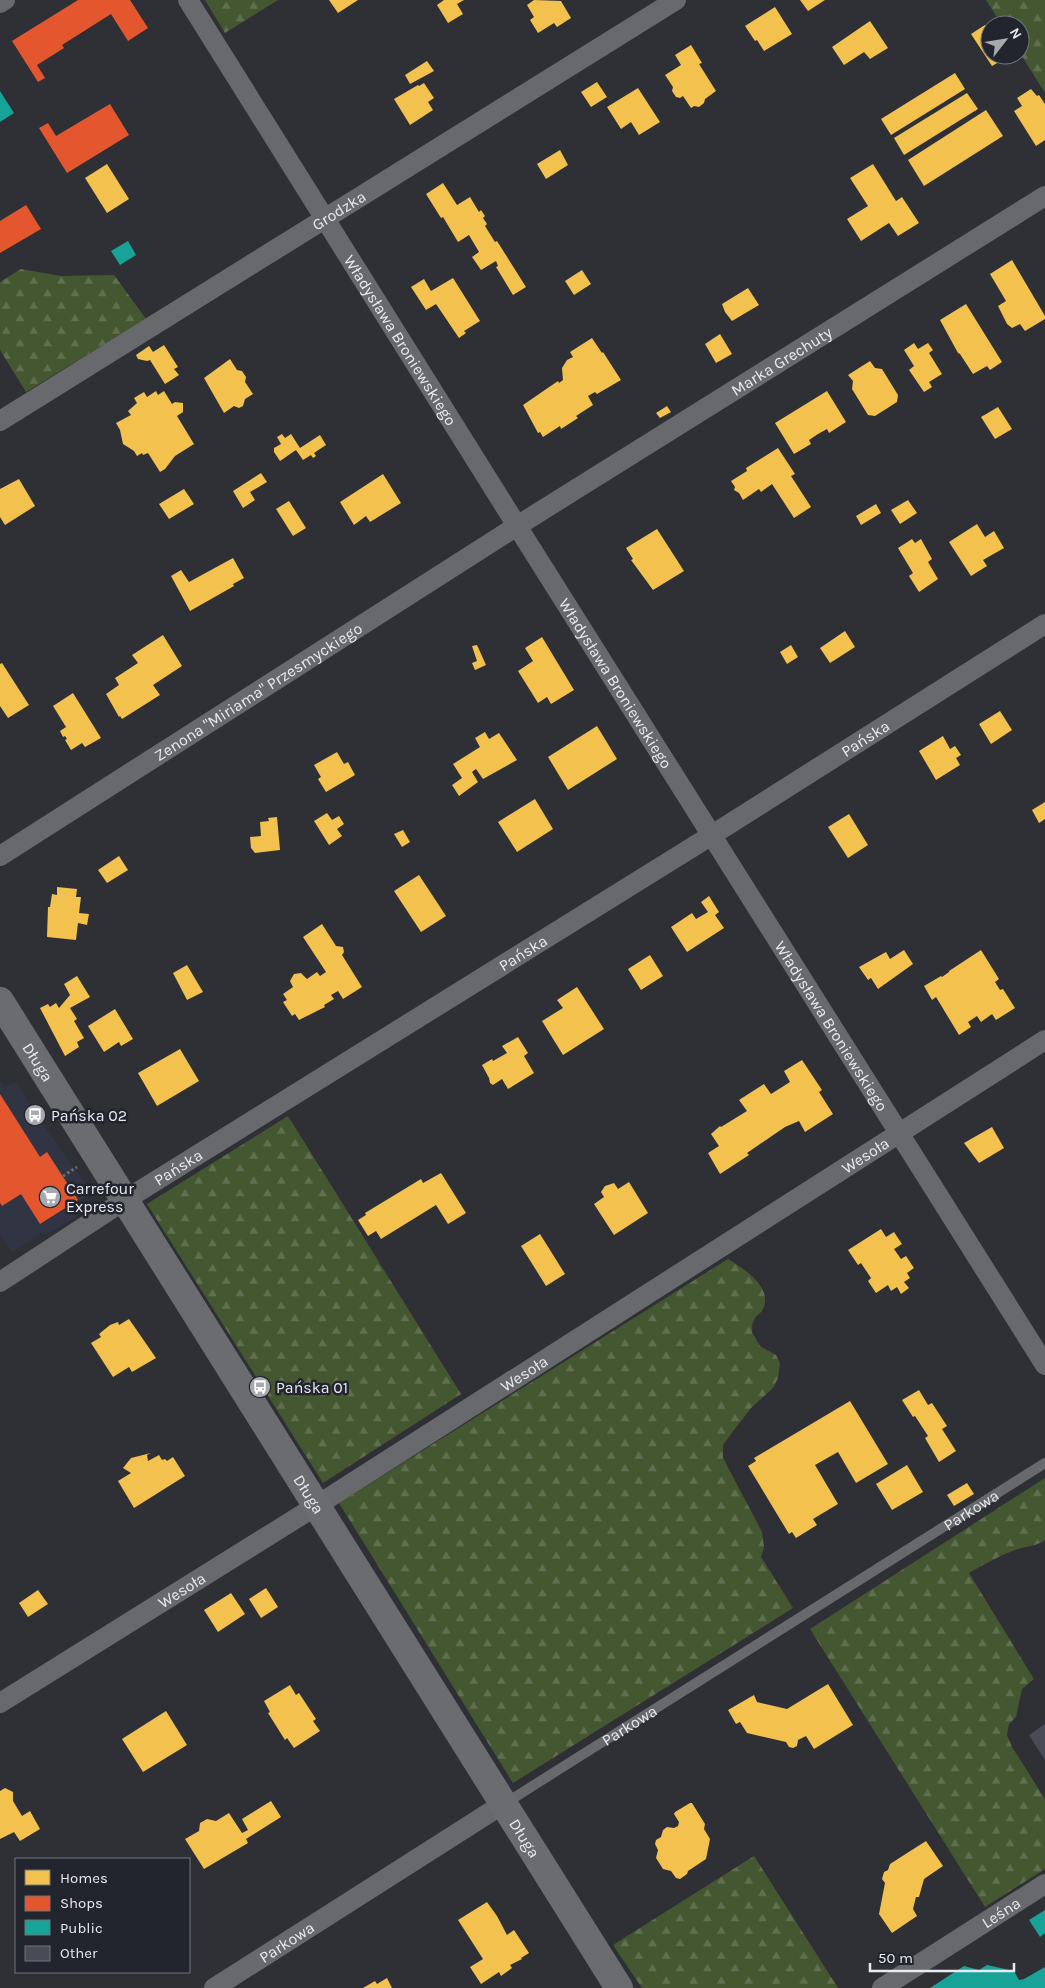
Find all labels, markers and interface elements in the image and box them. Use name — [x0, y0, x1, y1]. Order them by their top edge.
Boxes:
north arrow — [980, 15, 1030, 65]
text: N — [1006, 25, 1026, 42]
street label: Grodzka — [308, 186, 369, 234]
street label: Władysława Broniewskiego — [340, 251, 461, 429]
street label: Marka Grechuty — [727, 322, 836, 399]
street label: Władysława Broniewskiego — [555, 594, 677, 772]
street label: Zenona "Miriama" Przesmyckiego — [150, 618, 365, 765]
street label: Pańska — [837, 716, 893, 760]
street label: Pańska — [495, 930, 551, 975]
street label: Władysława Broniewskiego — [771, 937, 892, 1114]
street label: Długa — [19, 1039, 58, 1085]
bus stop icon: Pańska 02 — [23, 1103, 47, 1127]
place label: Pańska 02 — [51, 1106, 127, 1125]
street label: Wesoła — [838, 1133, 892, 1177]
street label: Pańska — [150, 1145, 206, 1189]
place label: Carrefour Express — [66, 1179, 134, 1216]
supermarket icon: Carrefour Express — [38, 1185, 62, 1209]
street label: Wesoła — [497, 1351, 551, 1395]
bus stop icon: Pańska 01 — [248, 1375, 272, 1399]
place label: Pańska 01 — [276, 1378, 348, 1397]
street label: Długa — [290, 1471, 329, 1517]
street label: Parkowa — [940, 1485, 1002, 1534]
street label: Wesoła — [154, 1568, 209, 1612]
street label: Parkowa — [598, 1701, 660, 1750]
street label: Długa — [506, 1815, 544, 1861]
legend — [15, 1858, 190, 1973]
text: Homes — [60, 1869, 108, 1887]
street label: Leśna — [978, 1893, 1024, 1932]
text: Shops — [60, 1894, 103, 1912]
street label: Parkowa — [255, 1917, 318, 1966]
text: Public — [60, 1919, 103, 1937]
scale bar — [870, 1940, 1014, 1972]
text: Other — [60, 1944, 98, 1962]
text: 50 m — [878, 1949, 913, 1967]

